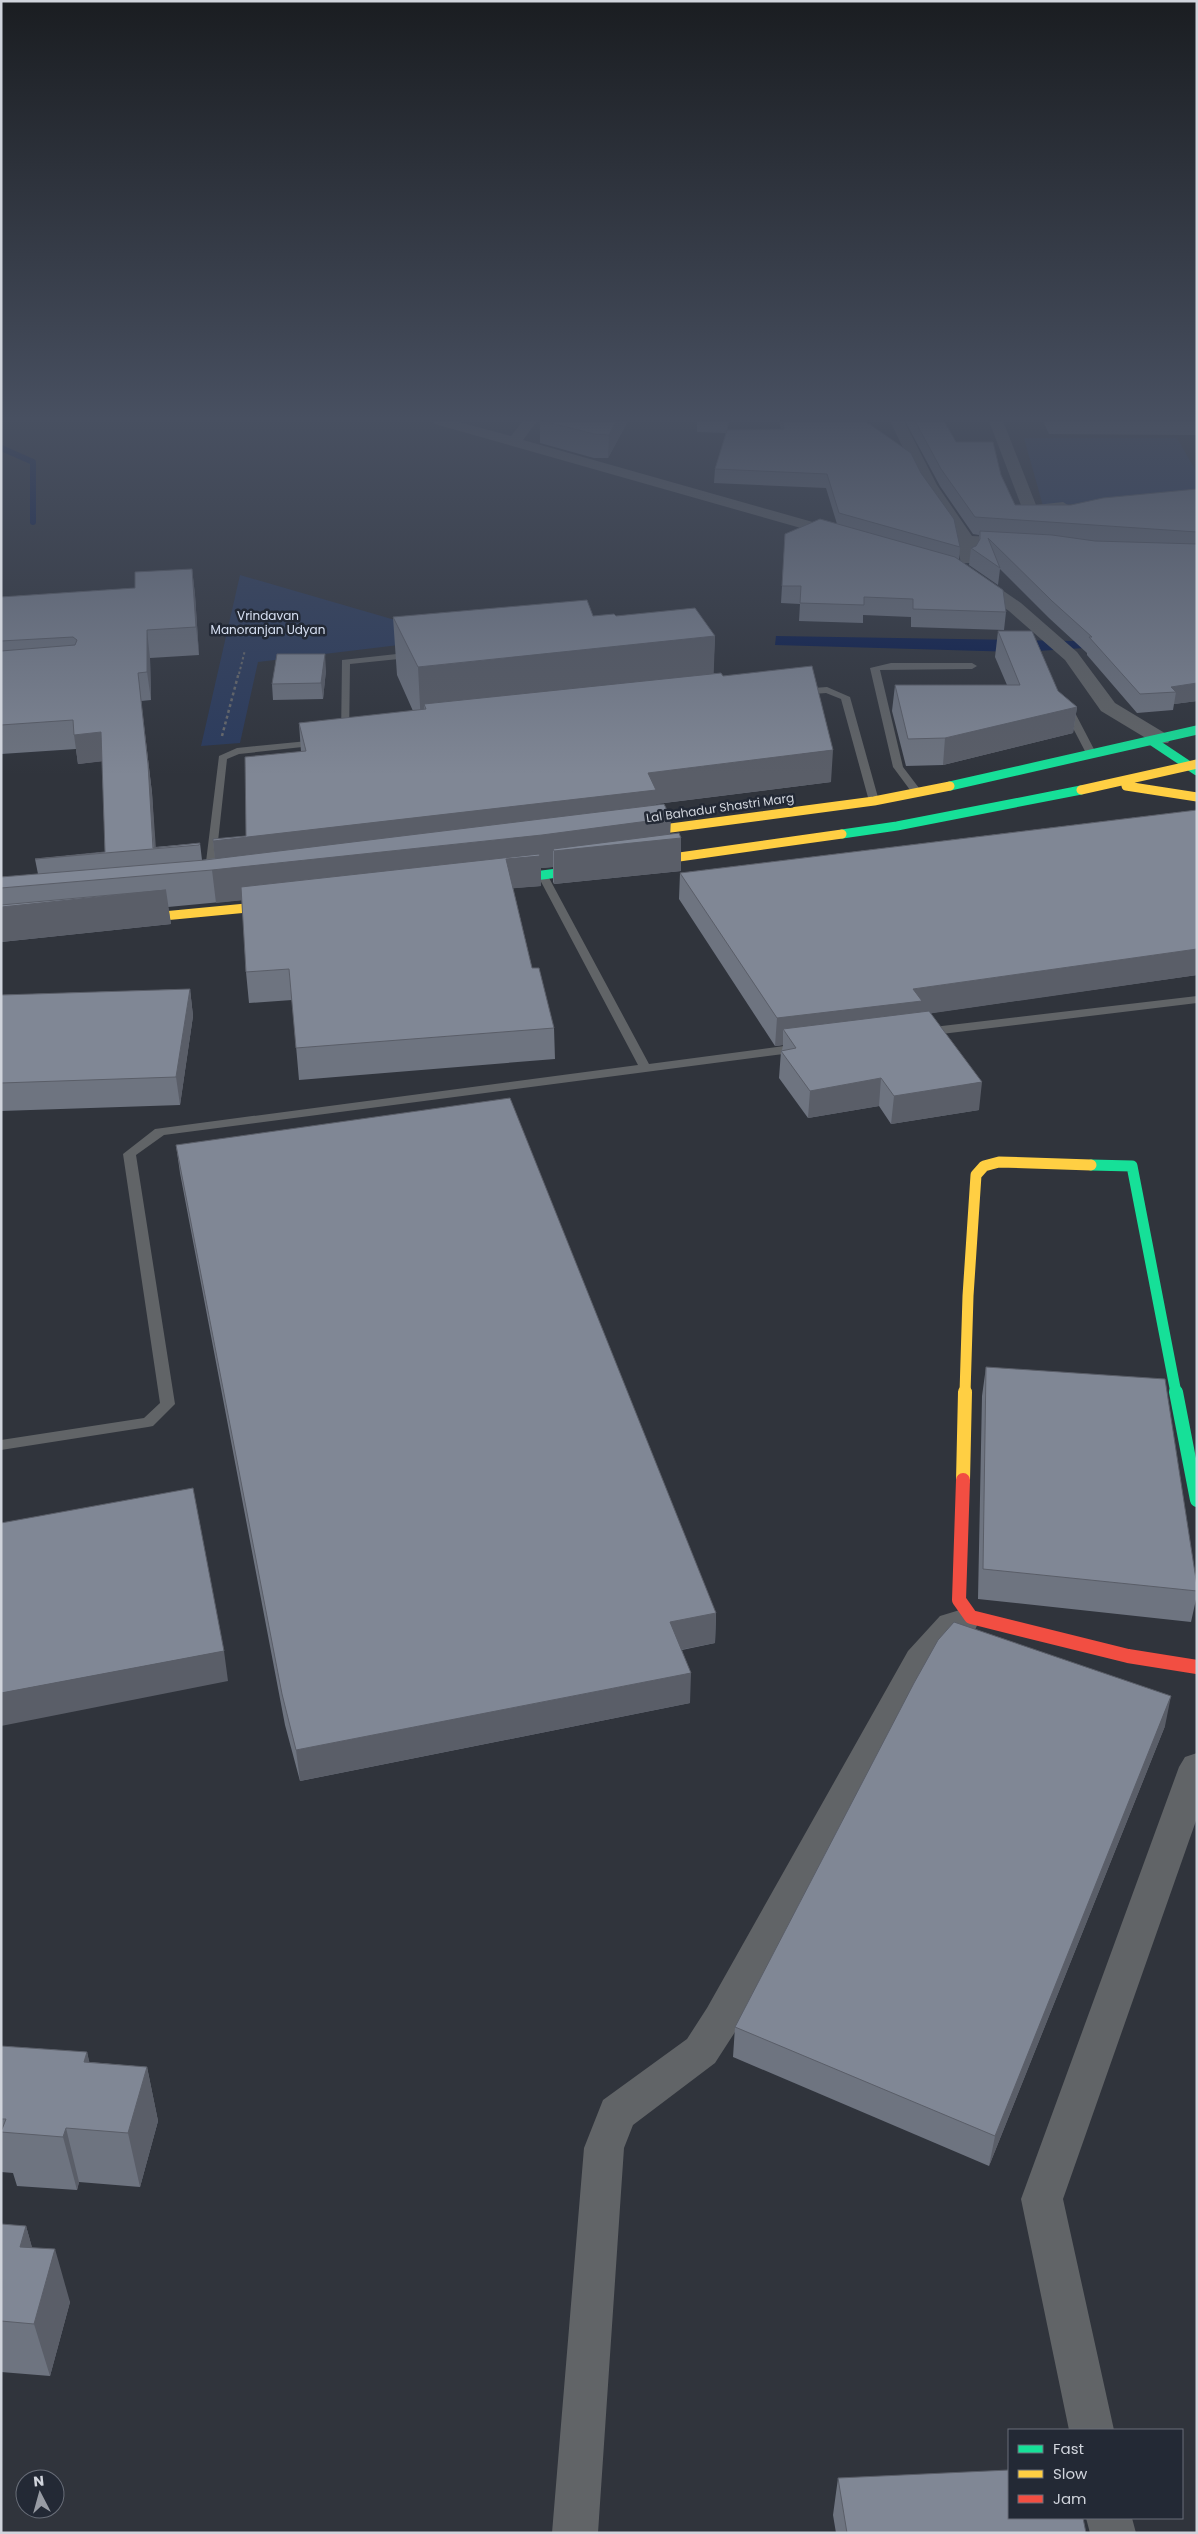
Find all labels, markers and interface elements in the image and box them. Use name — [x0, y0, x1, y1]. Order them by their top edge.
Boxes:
park label: Vrindavan Manoranjan Udyan — [211, 607, 325, 638]
street label: Lal Bahadur Shastri Marg — [645, 789, 795, 826]
legend — [1008, 2429, 1183, 2519]
text: Fast — [1053, 2438, 1084, 2459]
text: Slow — [1053, 2463, 1088, 2484]
north arrow — [15, 2469, 65, 2519]
text: N — [32, 2471, 45, 2492]
text: Jam — [1053, 2488, 1087, 2509]

